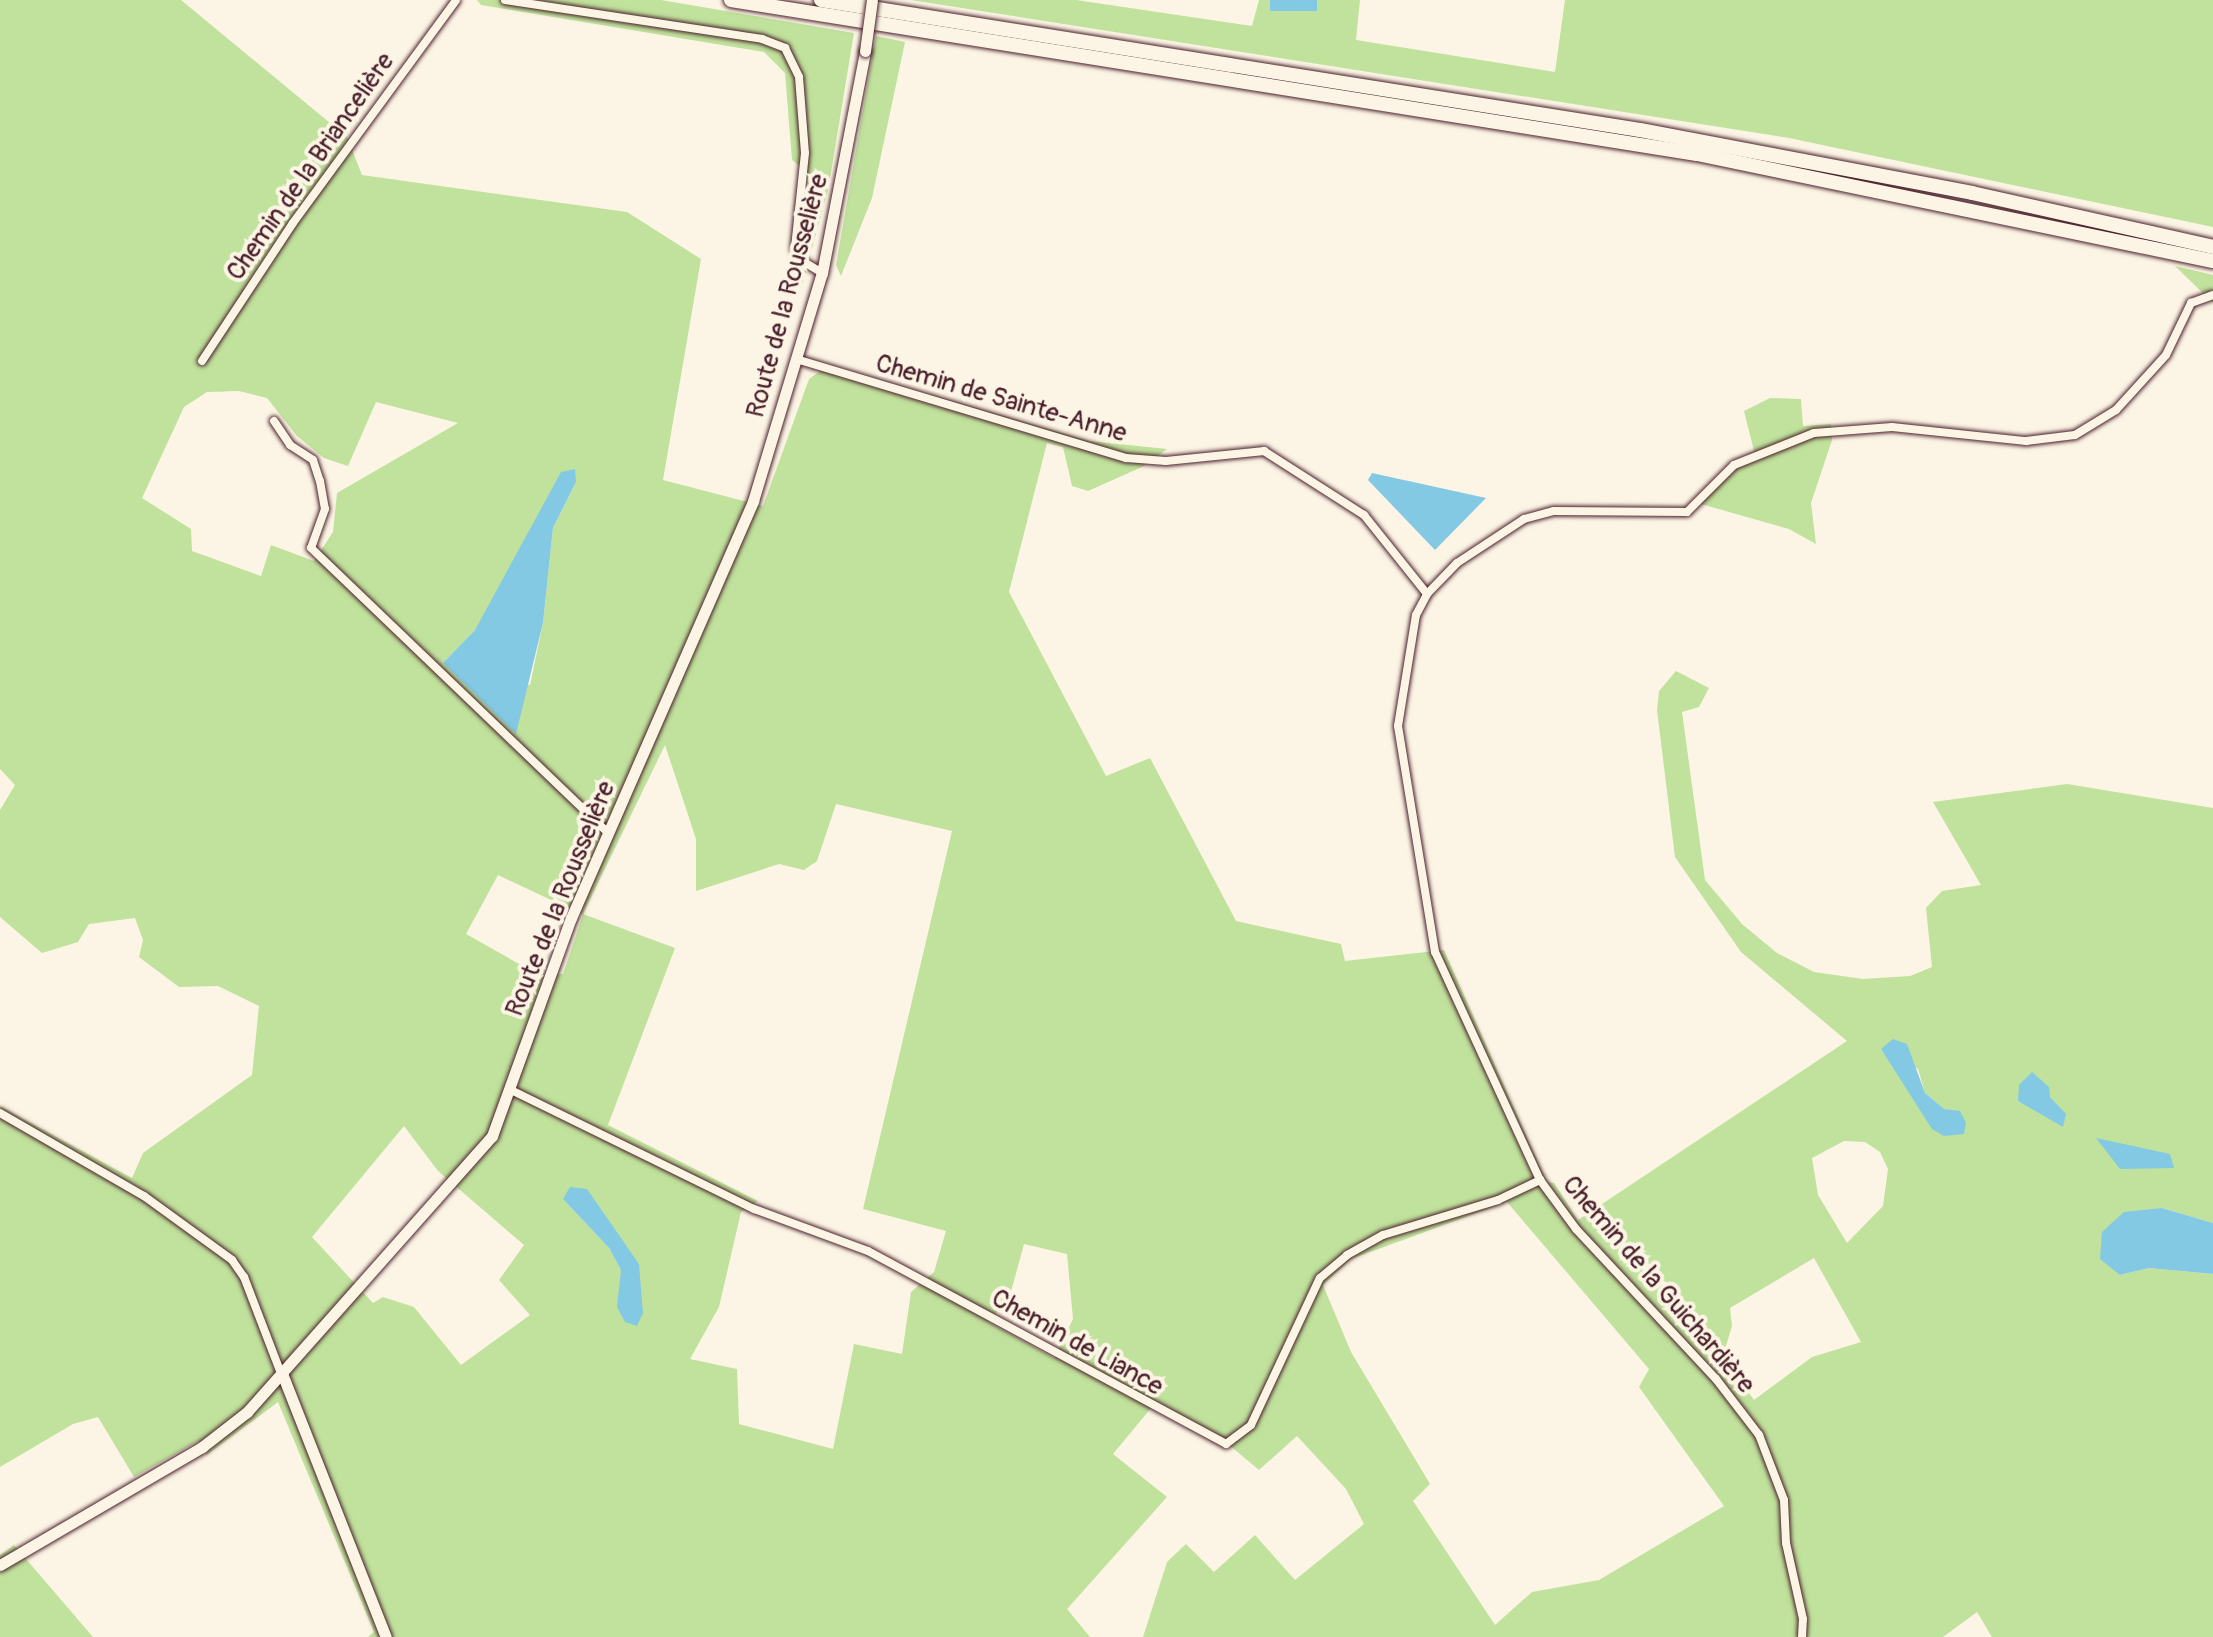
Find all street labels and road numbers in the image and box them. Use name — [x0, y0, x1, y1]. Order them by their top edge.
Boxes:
street label: Chemin de la Briancelière — [221, 47, 401, 287]
street label: Route de la Rousselière — [740, 171, 836, 421]
street label: Chemin de Sainte-Anne — [872, 348, 1130, 450]
street label: Route de la Rousselière — [500, 777, 622, 1021]
street label: Chemin de la Guichardière — [1555, 1170, 1761, 1400]
street label: Chemin de Liance — [986, 1283, 1168, 1403]

